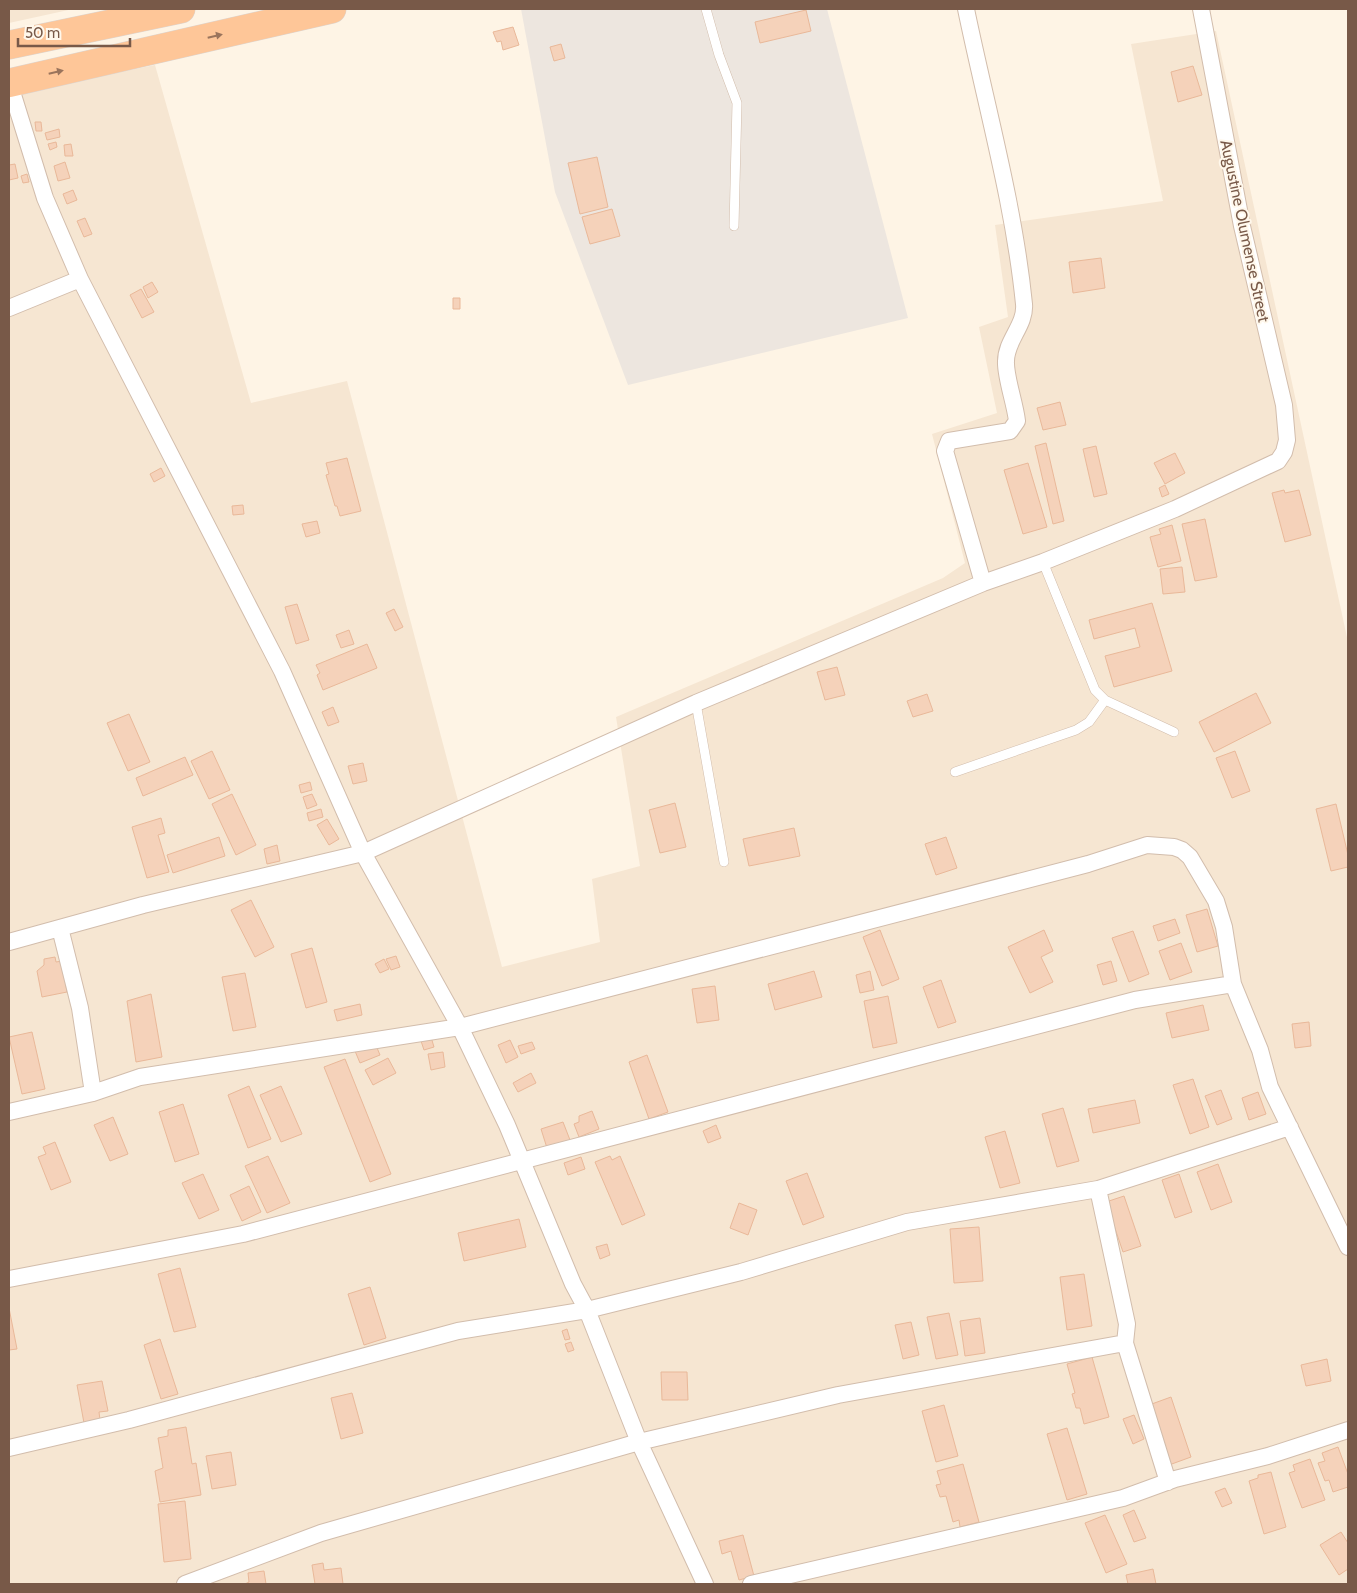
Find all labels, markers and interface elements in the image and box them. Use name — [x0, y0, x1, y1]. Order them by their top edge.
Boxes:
scale bar — [18, 15, 130, 47]
text: 50 m — [25, 24, 60, 42]
one-way arrow — [207, 32, 222, 40]
one-way arrow — [49, 68, 64, 76]
street label: Augustine Olumense Street — [1216, 138, 1274, 324]

